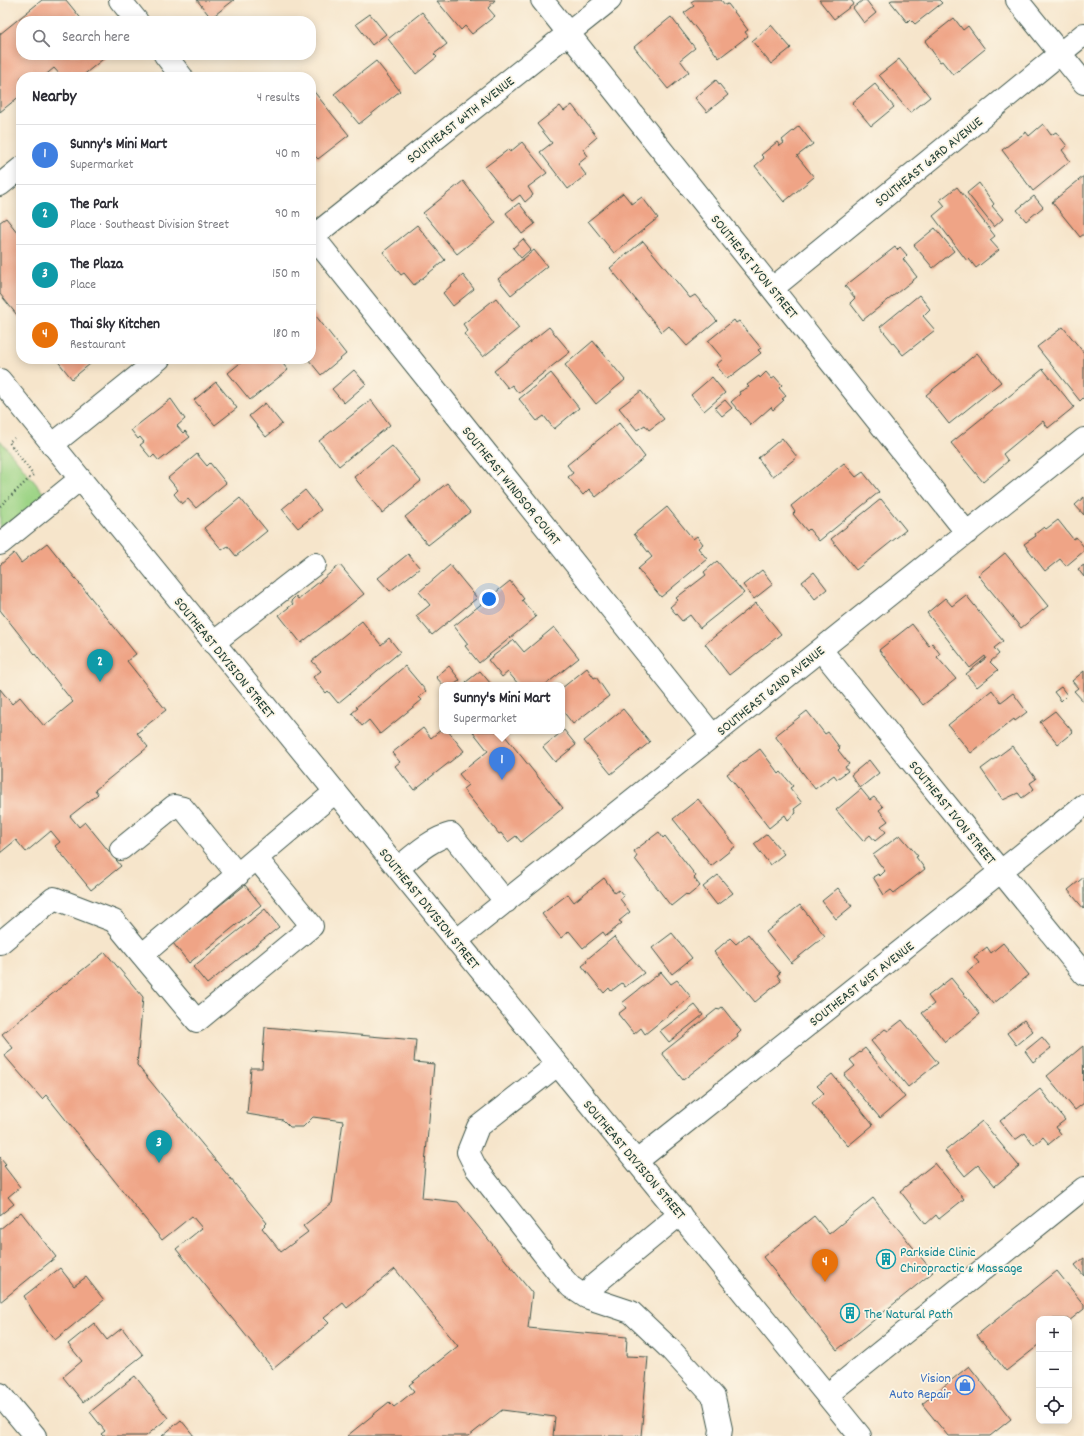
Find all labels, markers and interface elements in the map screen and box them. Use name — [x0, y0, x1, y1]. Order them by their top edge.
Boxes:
search box — [16, 16, 316, 60]
icon: search — [30, 27, 52, 49]
text: Search here — [62, 27, 130, 49]
street label: SOUTHEAST 64TH AVENUE — [403, 72, 520, 169]
text: Nearby — [32, 86, 76, 110]
text: 4 results — [257, 89, 300, 108]
street label: SOUTHEAST 63RD AVENUE — [871, 112, 988, 212]
text: Sunny's Mini Mart — [70, 134, 167, 156]
text: 1 — [44, 145, 46, 164]
text: 40 m — [276, 145, 300, 164]
text: Supermarket — [70, 156, 134, 175]
text: The Park — [70, 194, 118, 216]
text: 2 — [42, 205, 48, 224]
text: 90 m — [275, 205, 300, 224]
street label: SOUTHEAST IVON STREET — [705, 211, 802, 324]
text: Place · Southeast Division Street — [70, 216, 229, 235]
text: The Plaza — [70, 254, 123, 276]
text: 3 — [42, 265, 48, 284]
text: 150 m — [272, 265, 300, 284]
text: Place — [70, 276, 96, 295]
text: Thai Sky Kitchen — [70, 314, 160, 336]
text: 4 — [42, 325, 48, 344]
text: 180 m — [273, 325, 300, 344]
text: Restaurant — [70, 336, 126, 355]
street label: SOUTHEAST WINDSOR COURT — [456, 423, 565, 550]
your location — [479, 589, 499, 609]
street label: SOUTHEAST DIVISION STREET — [168, 593, 279, 724]
street label: SOUTHEAST 62ND AVENUE — [713, 641, 830, 741]
pin: 2 — [87, 649, 113, 682]
popup — [439, 682, 565, 734]
text: Sunny's Mini Mart — [453, 688, 551, 710]
text: Supermarket — [453, 710, 517, 729]
pin: 1 — [489, 747, 515, 780]
street label: SOUTHEAST IVON STREET — [903, 757, 1000, 870]
street label: SOUTHEAST DIVISION STREET — [373, 844, 484, 975]
street label: SOUTHEAST 61ST AVENUE — [805, 937, 919, 1032]
street label: SOUTHEAST DIVISION STREET — [577, 1096, 690, 1225]
pin: 3 — [146, 1130, 172, 1163]
place label: Parkside Clinic Chiropractic & Massage — [900, 1243, 1023, 1279]
building icon: Parkside Clinic Chiropractic & Massage — [875, 1248, 897, 1270]
pin: 4 — [812, 1249, 838, 1282]
building icon: The Natural Path — [839, 1302, 861, 1324]
place label: The Natural Path — [864, 1305, 953, 1325]
map controls — [1036, 1316, 1072, 1424]
button: + — [1036, 1316, 1072, 1352]
button: − — [1036, 1352, 1072, 1388]
place label: Vision Auto Repair — [889, 1369, 952, 1405]
shop icon: Vision Auto Repair — [954, 1374, 976, 1396]
button: locate — [1036, 1388, 1072, 1424]

